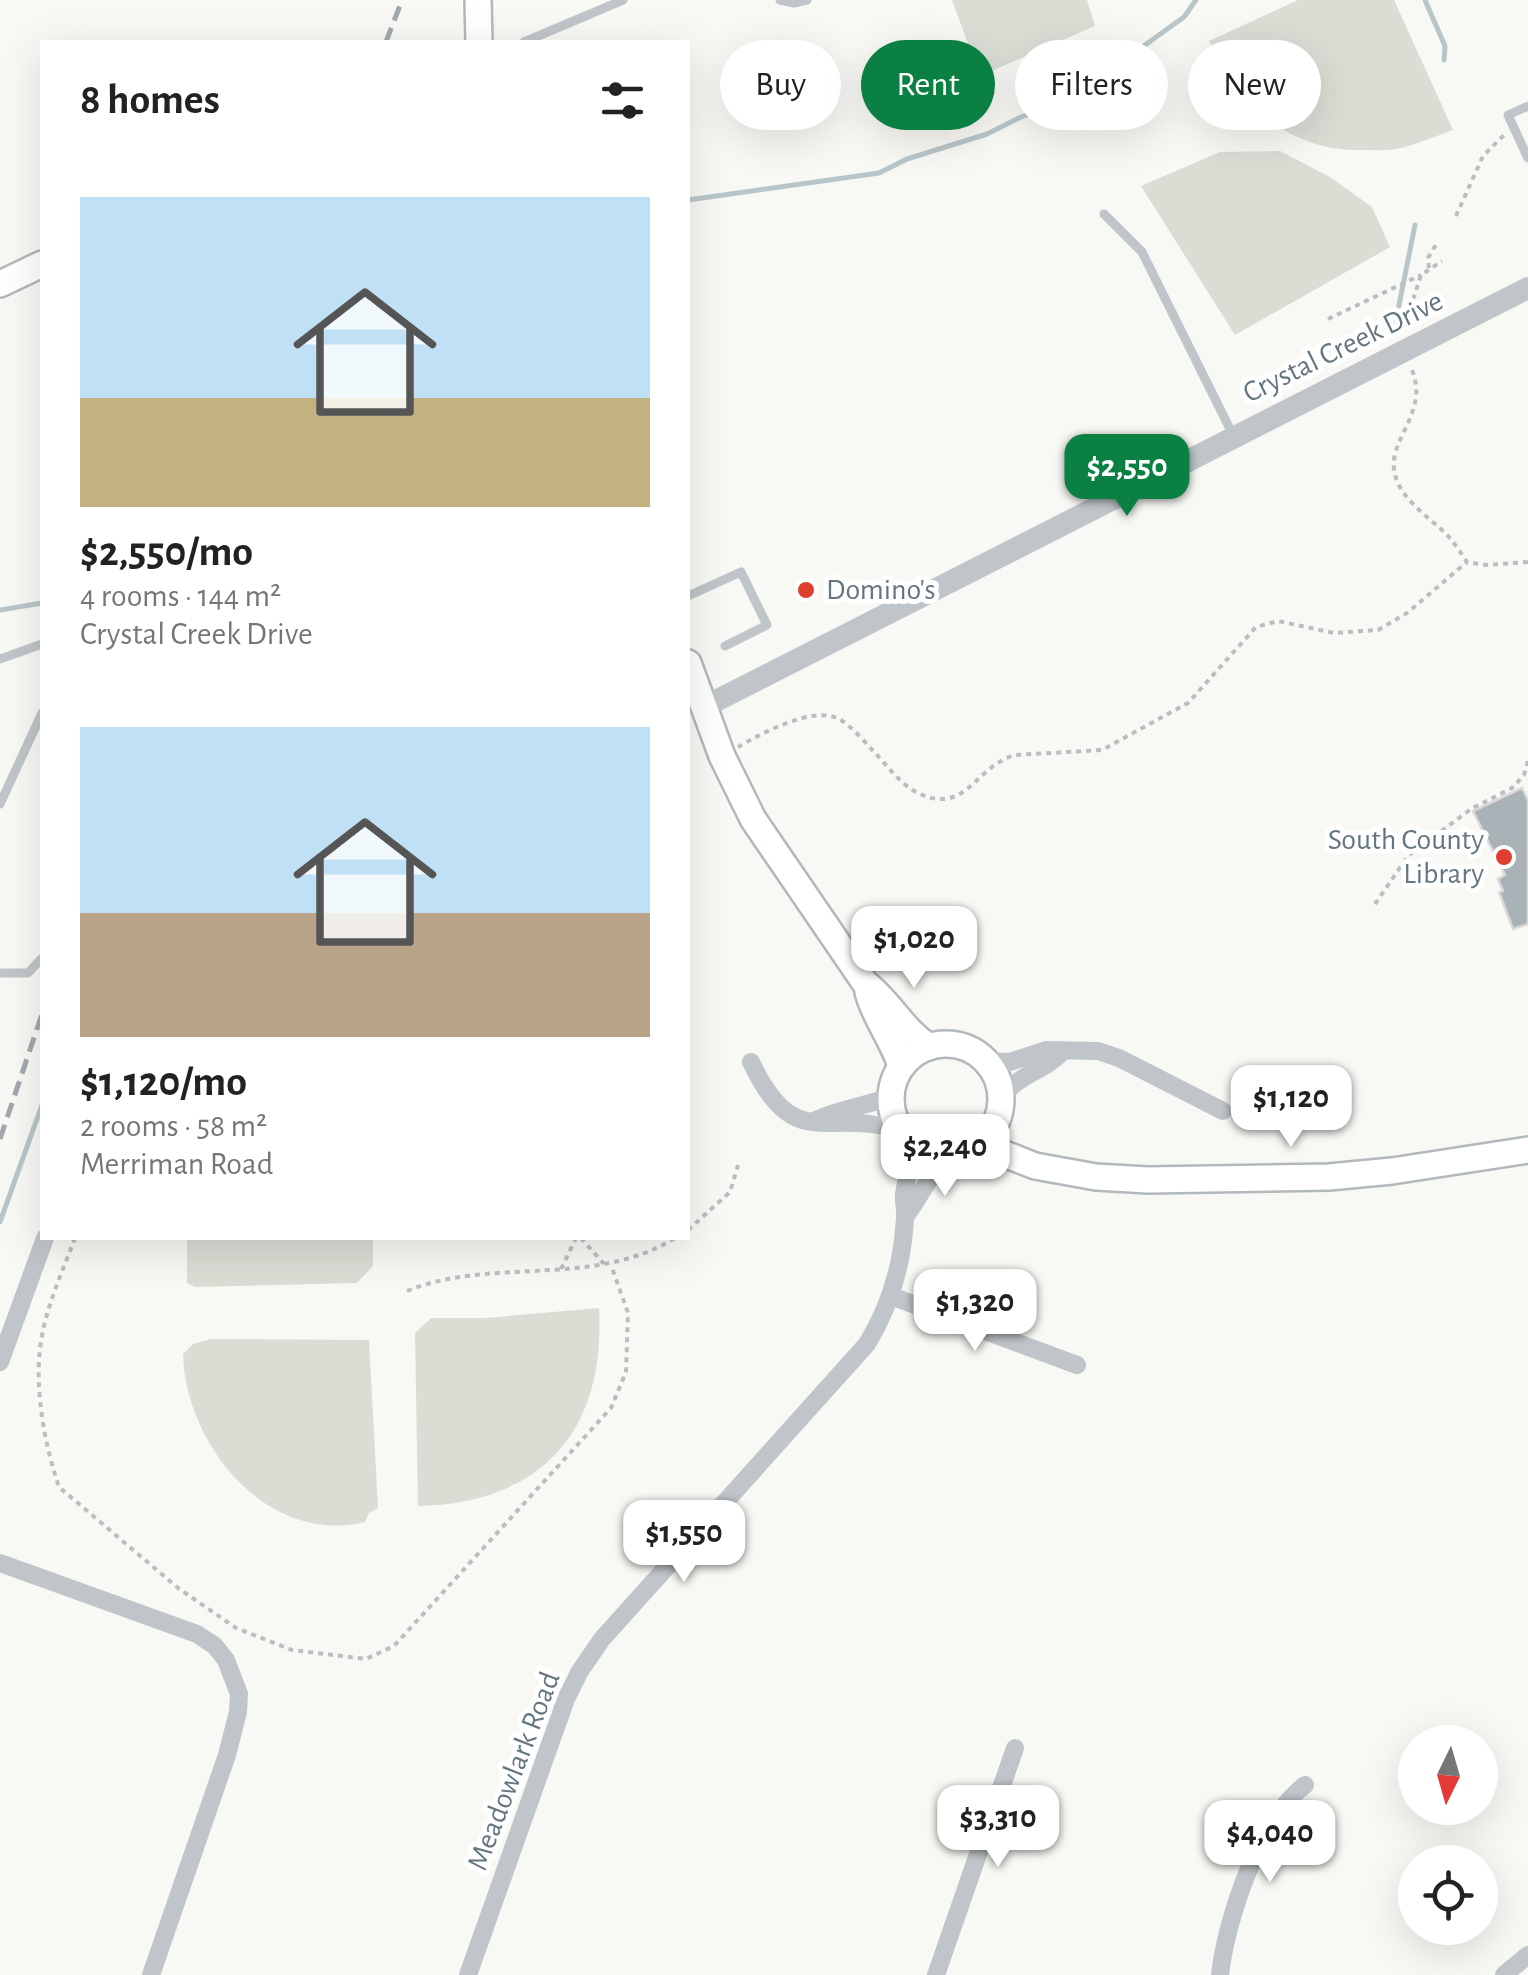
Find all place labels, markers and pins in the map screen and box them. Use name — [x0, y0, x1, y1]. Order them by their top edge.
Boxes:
pin: $2,550 — [1046, 434, 1208, 519]
place label: Domino's — [826, 575, 936, 605]
marker: Domino's — [795, 579, 817, 601]
place label: South County Library — [1328, 825, 1484, 889]
marker: South County Library — [1493, 846, 1515, 868]
pin: $1,020 — [833, 906, 995, 991]
pin: $1,120 — [1210, 1065, 1372, 1150]
pin: $2,240 — [864, 1114, 1026, 1199]
pin: $1,320 — [894, 1269, 1056, 1354]
pin: $1,550 — [603, 1500, 765, 1585]
pin: $3,310 — [917, 1785, 1079, 1870]
pin: $4,040 — [1189, 1800, 1351, 1885]

